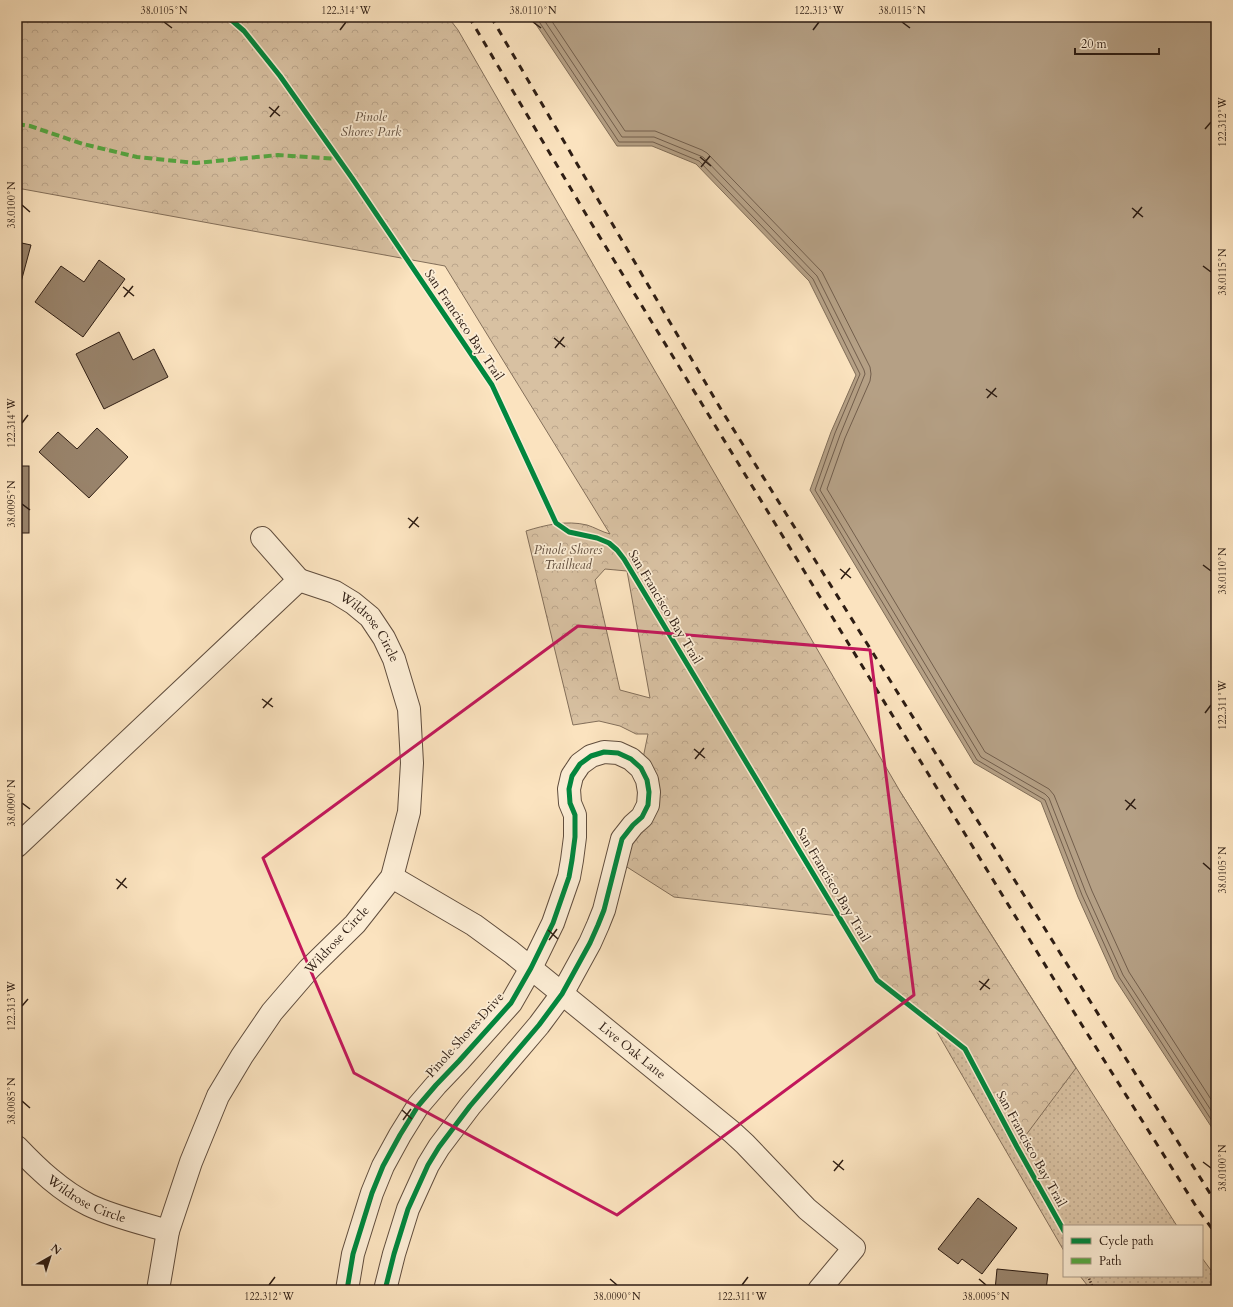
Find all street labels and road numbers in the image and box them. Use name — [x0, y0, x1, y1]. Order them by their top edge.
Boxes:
street label: San Francisco Bay Trail — [420, 266, 508, 385]
street label: San Francisco Bay Trail — [624, 547, 707, 668]
street label: Wildrose Circle — [335, 587, 403, 665]
street label: San Francisco Bay Trail — [792, 825, 875, 946]
street label: Wildrose Circle — [300, 902, 373, 979]
street label: Pinole Shores Drive — [422, 988, 508, 1082]
street label: Live Oak Lane — [595, 1018, 670, 1083]
street label: San Francisco Bay Trail — [992, 1088, 1071, 1211]
street label: Wildrose Circle — [42, 1170, 128, 1227]

